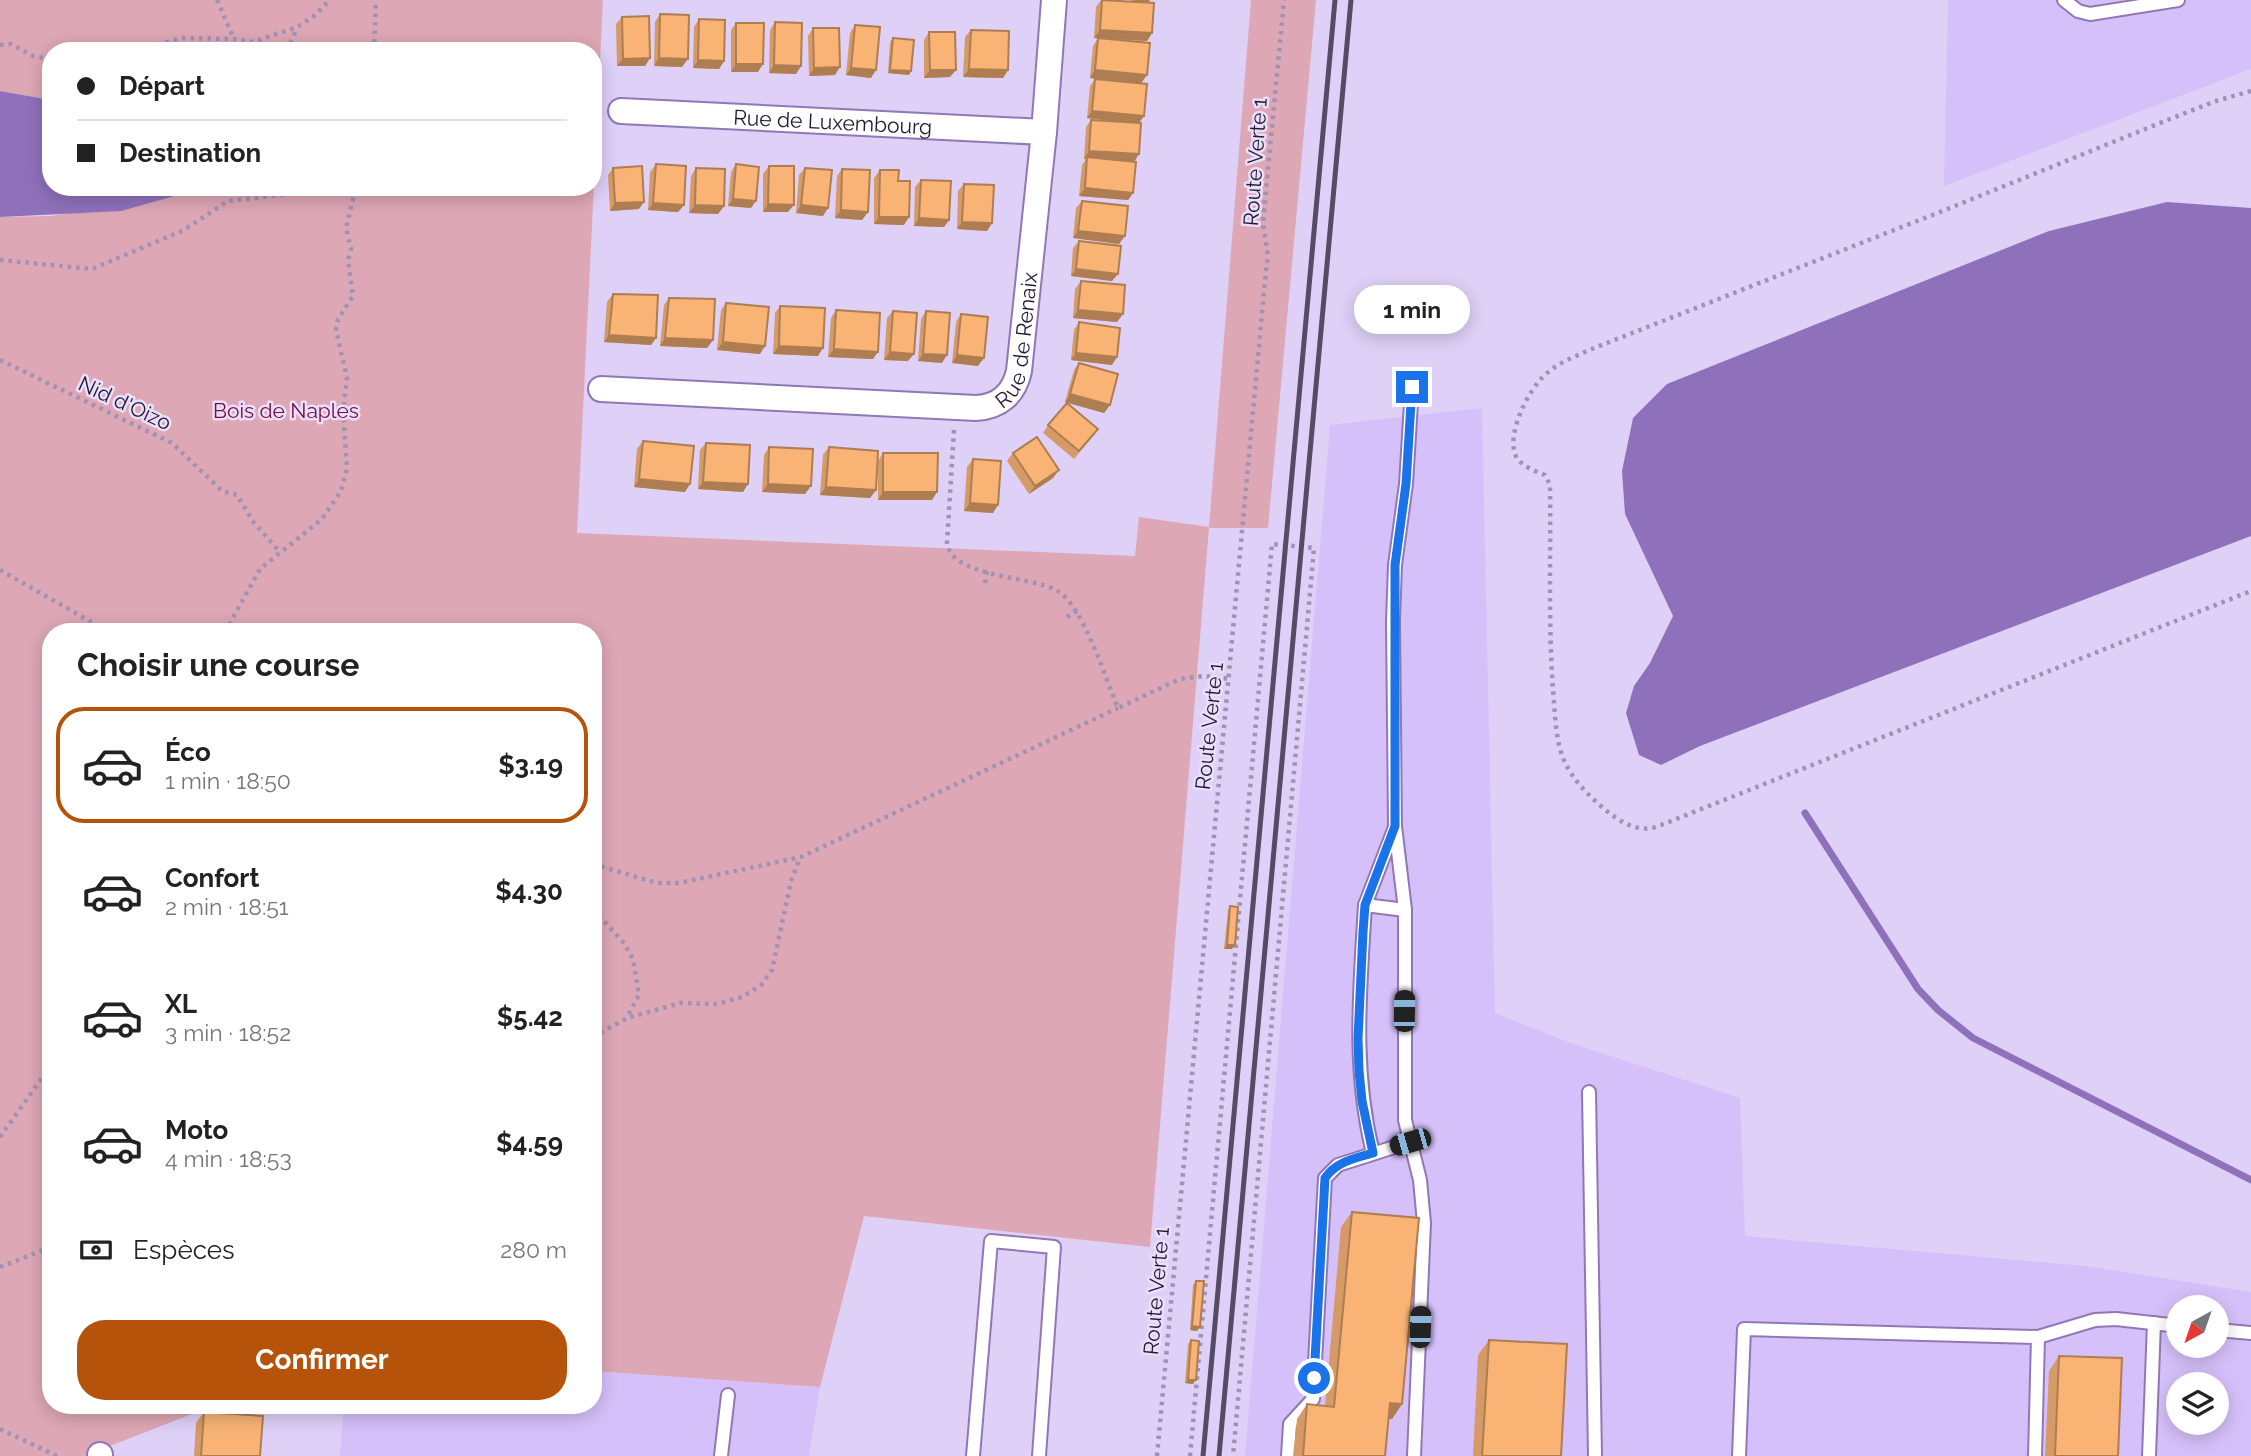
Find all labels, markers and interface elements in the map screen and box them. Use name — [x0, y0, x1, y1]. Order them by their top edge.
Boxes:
text: Départ — [119, 71, 205, 101]
street label: Route Verte 1 — [1238, 97, 1272, 227]
street label: Rue de Luxembourg — [733, 104, 933, 139]
text: Destination — [119, 138, 261, 168]
street label: Rue de Renaix — [990, 270, 1042, 413]
callout: 1 min — [1354, 286, 1470, 334]
text: 1 min — [1383, 296, 1441, 323]
street label: Nid d'Oizo — [75, 371, 175, 435]
route end — [1396, 371, 1428, 403]
park label: Bois de Naples — [213, 398, 359, 423]
text: Choisir une course — [77, 646, 360, 683]
street label: Route Verte 1 — [1190, 661, 1228, 791]
icon: car — [81, 734, 144, 797]
text: Éco — [165, 737, 211, 767]
text: $3.19 — [498, 750, 563, 780]
text: 1 min · 18:50 — [165, 767, 291, 794]
icon: car — [81, 860, 144, 923]
text: Confort — [165, 863, 259, 893]
text: $4.30 — [495, 876, 563, 906]
text: 2 min · 18:51 — [165, 893, 289, 920]
icon: car — [81, 986, 144, 1049]
text: XL — [165, 989, 197, 1019]
car — [1394, 990, 1415, 1032]
text: $5.42 — [497, 1002, 563, 1032]
text: 3 min · 18:52 — [165, 1019, 291, 1046]
icon: car — [81, 1112, 144, 1175]
text: Moto — [165, 1115, 228, 1145]
car — [1387, 1126, 1434, 1158]
text: $4.59 — [496, 1128, 563, 1158]
text: 4 min · 18:53 — [165, 1145, 292, 1172]
street label: Route Verte 1 — [1138, 1226, 1174, 1356]
icon: cash — [77, 1231, 115, 1269]
text: Espèces — [133, 1235, 235, 1265]
text: 280 m — [500, 1236, 567, 1263]
north arrow — [2166, 1295, 2230, 1358]
map controls — [2166, 1295, 2229, 1435]
car — [1409, 1306, 1432, 1348]
button: Confirmer — [77, 1320, 567, 1400]
route start — [1298, 1362, 1330, 1394]
button: layers — [2166, 1372, 2229, 1435]

